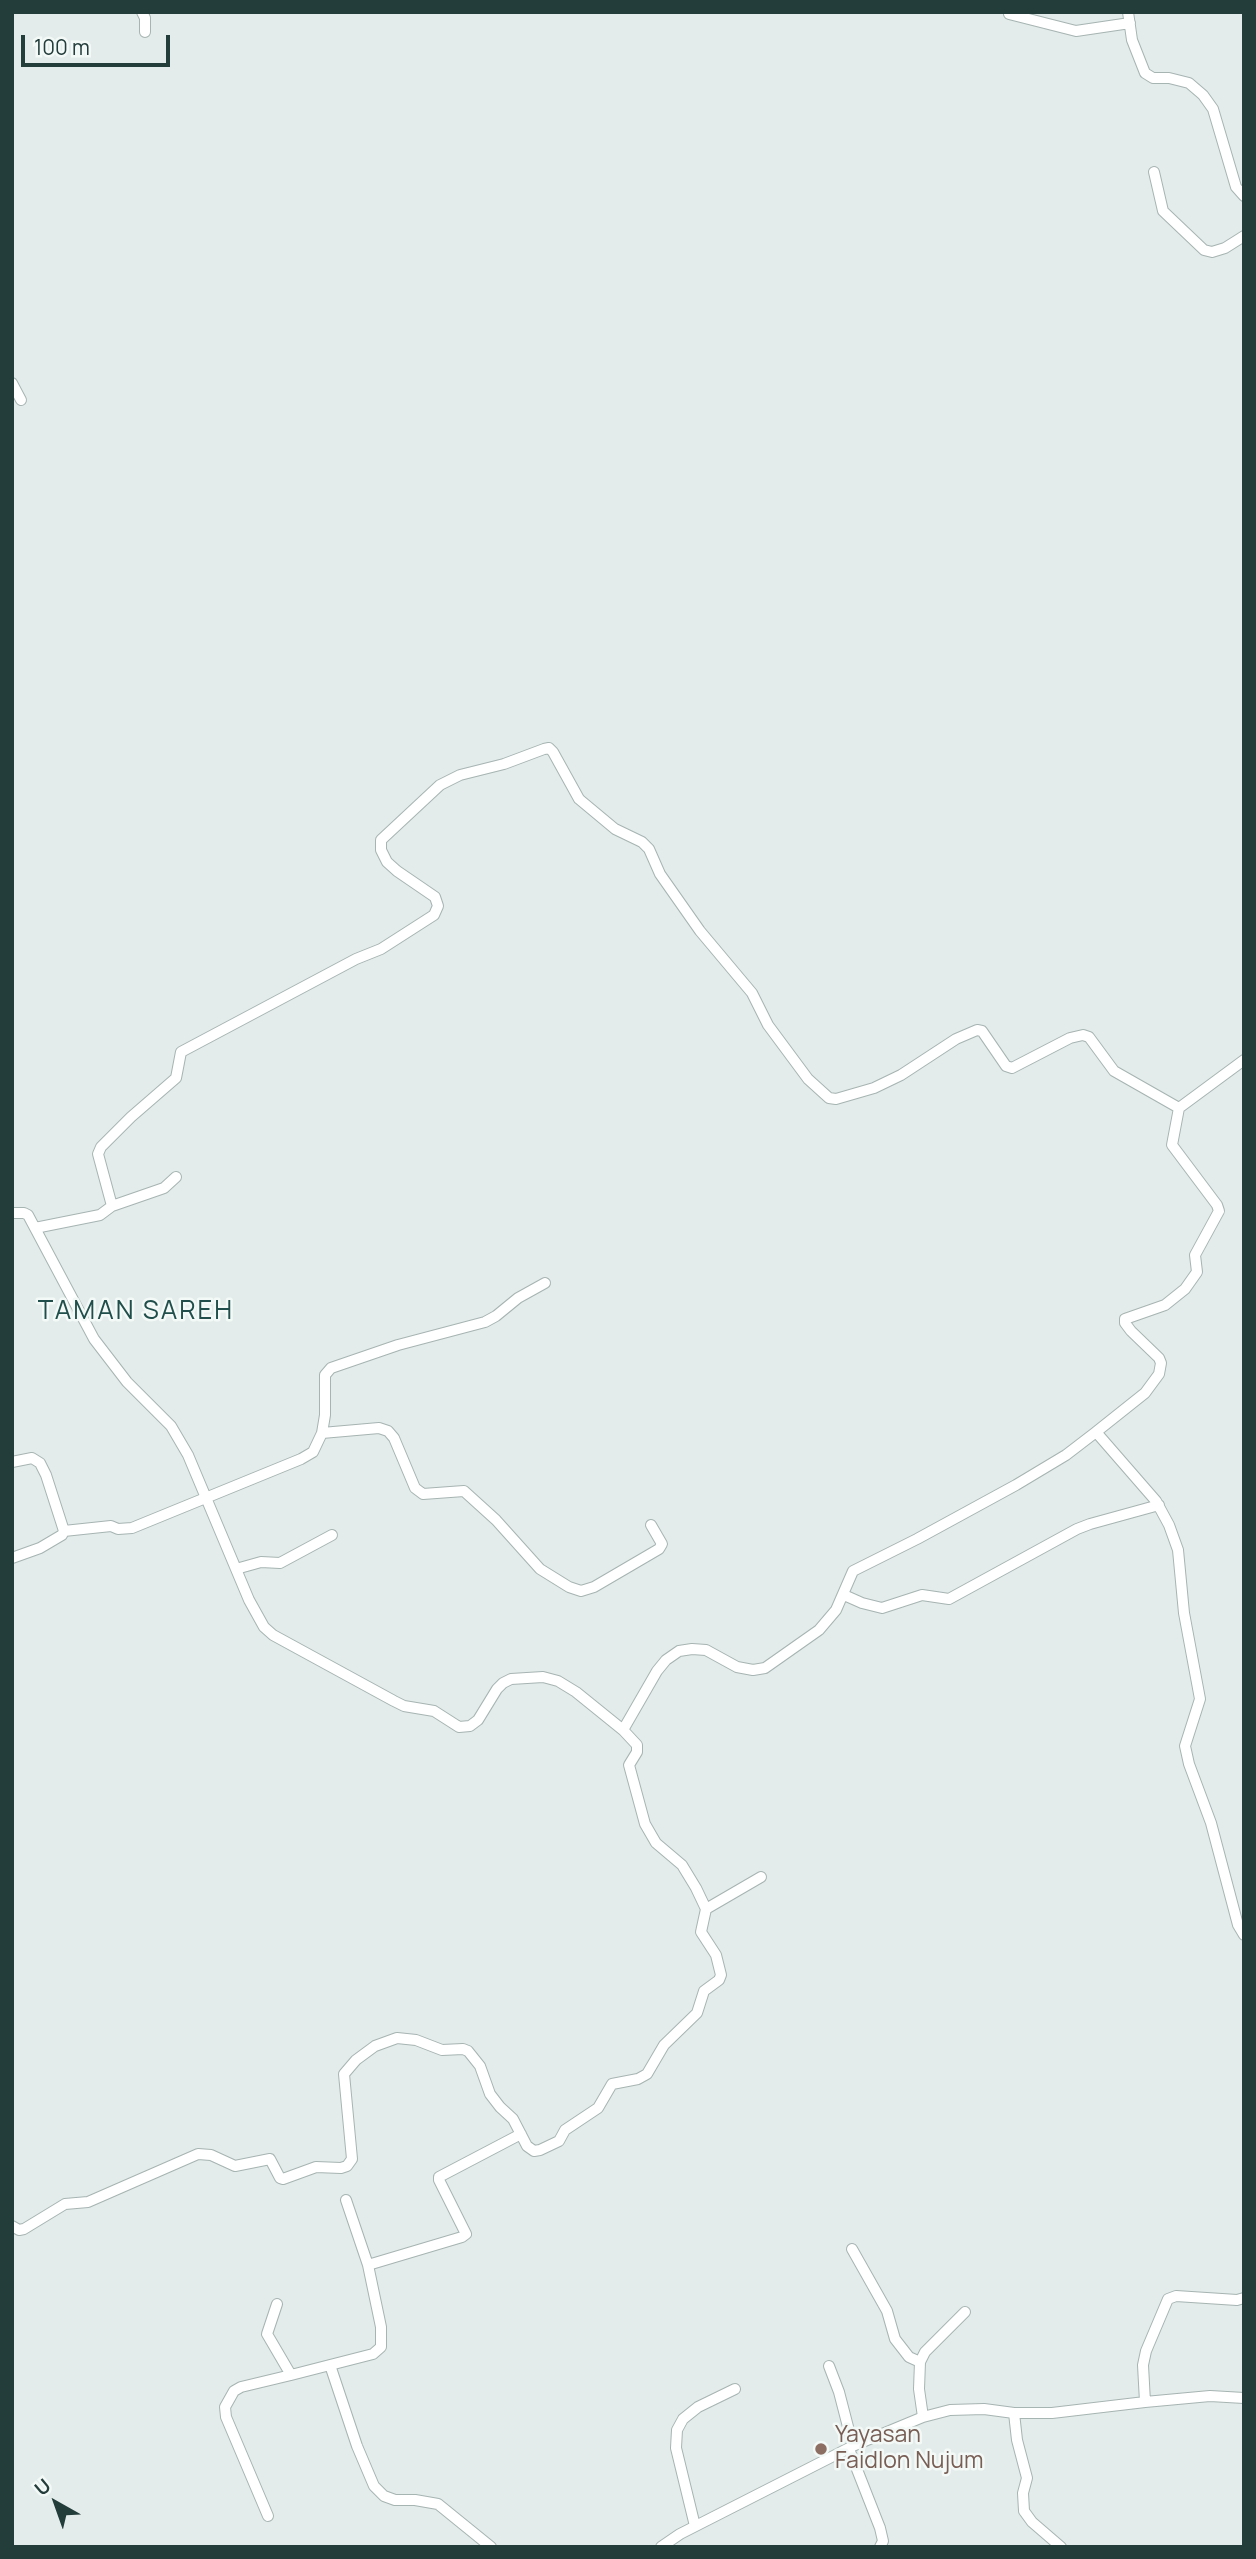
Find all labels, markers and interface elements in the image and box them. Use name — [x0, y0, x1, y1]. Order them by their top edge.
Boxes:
scale bar — [24, 21, 173, 65]
text: 100 m — [34, 33, 90, 61]
district label: TAMAN SAREH — [39, 1296, 233, 1328]
place label: Yayasan Faidlon Nujum — [835, 2422, 983, 2476]
marker: Yayasan Faidlon Nujum — [813, 2441, 829, 2457]
north arrow — [21, 2468, 91, 2538]
text: U — [29, 2473, 56, 2501]

